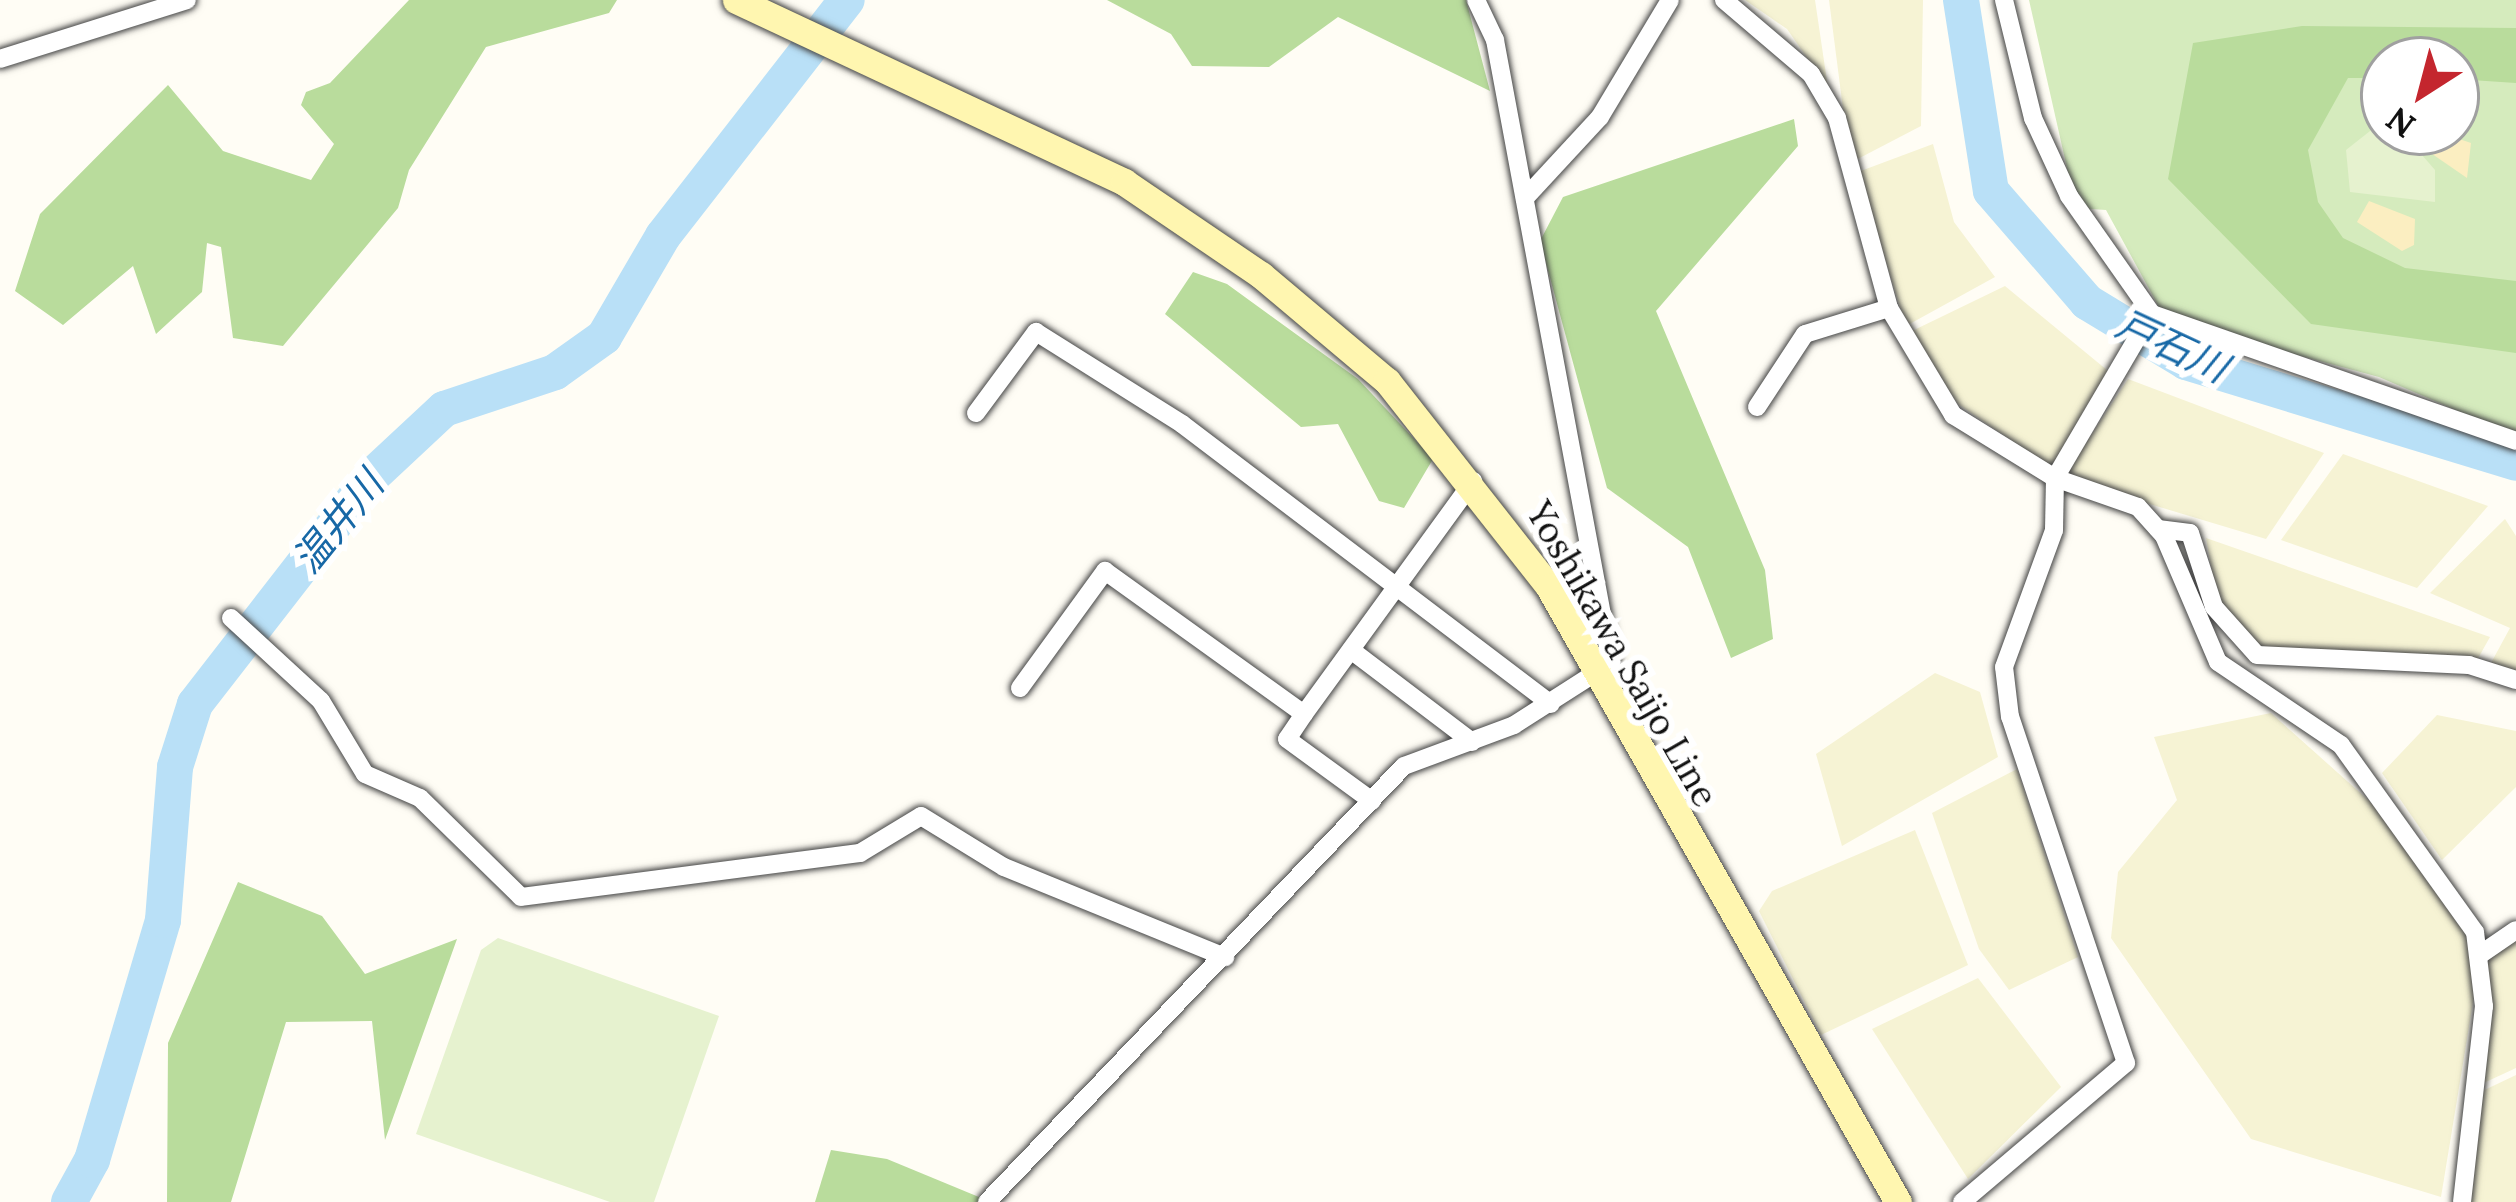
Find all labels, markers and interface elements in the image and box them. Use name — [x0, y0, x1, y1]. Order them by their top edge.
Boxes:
north arrow — [2360, 36, 2480, 156]
text: N — [2378, 98, 2423, 147]
water label: 戸石川 — [2109, 300, 2235, 392]
water label: 温井川 — [283, 462, 393, 582]
street label: Yoshikawa Saijo Line — [1517, 494, 1727, 814]

